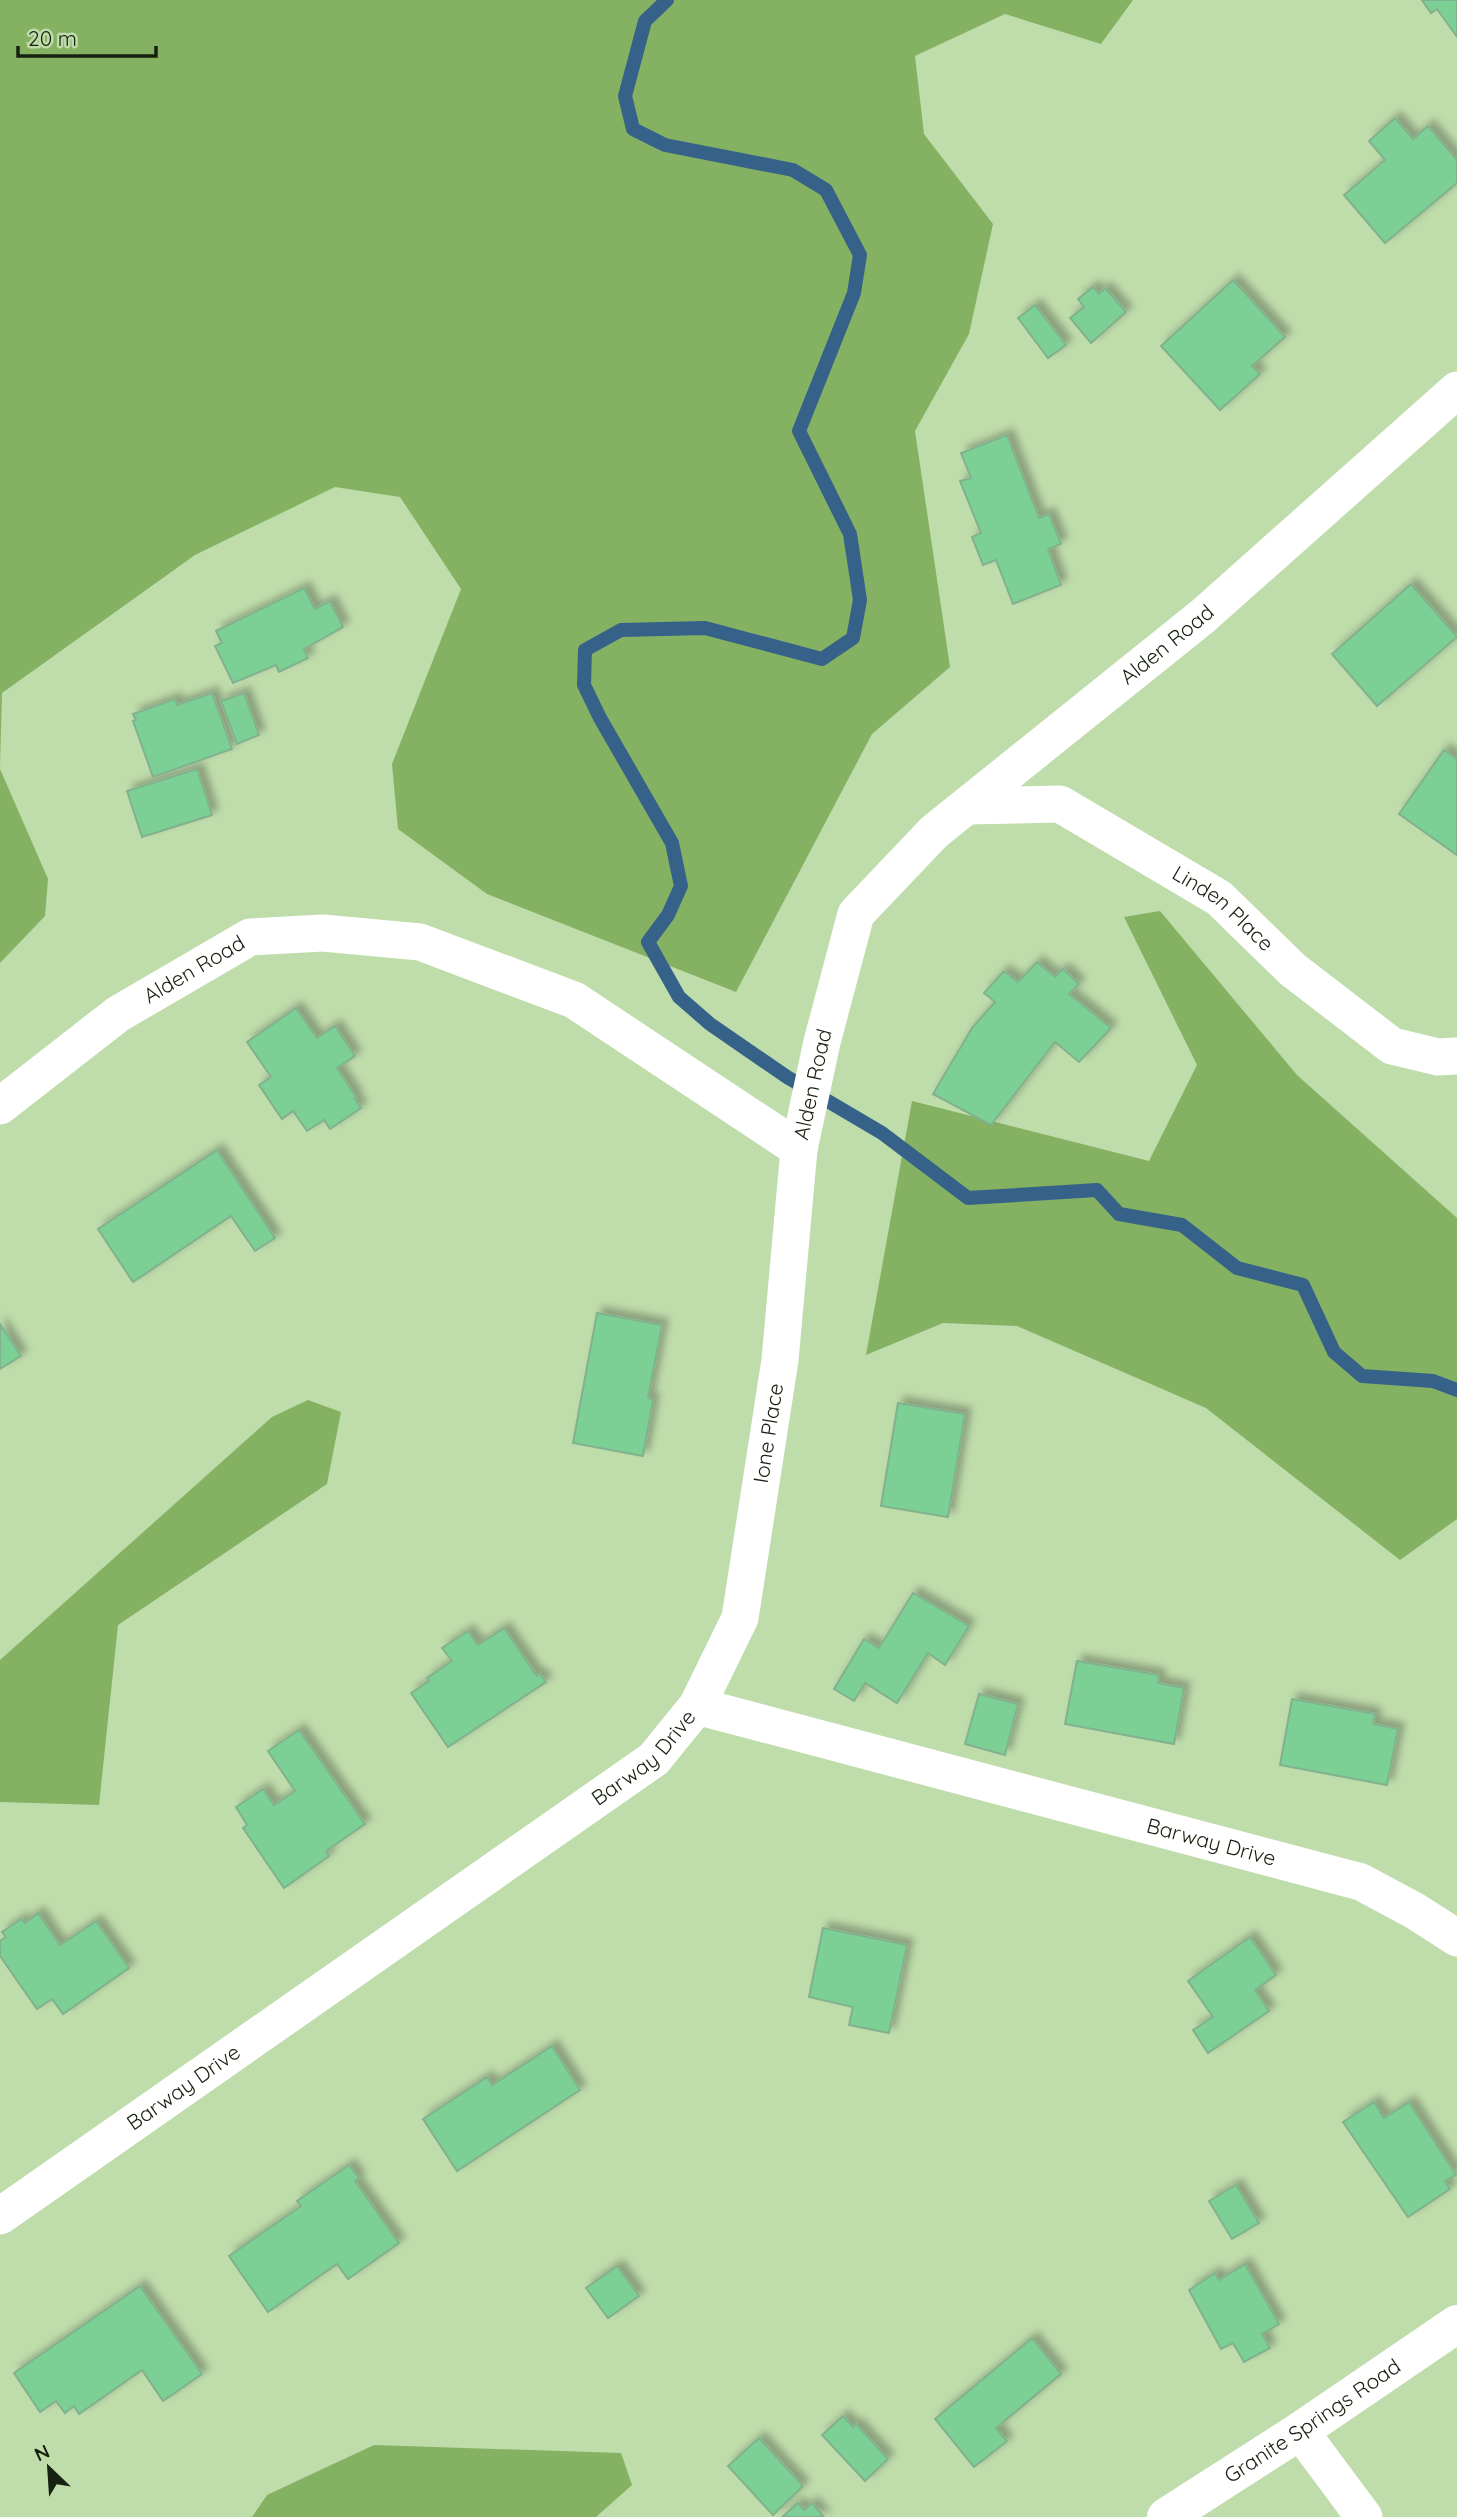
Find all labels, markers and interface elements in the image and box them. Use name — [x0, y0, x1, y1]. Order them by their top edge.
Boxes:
scale bar — [18, 14, 156, 58]
text: 20 m — [28, 25, 77, 51]
street label: Alden Road — [1114, 599, 1219, 689]
street label: Linden Place — [1168, 859, 1280, 956]
street label: Alden Road — [139, 929, 249, 1008]
street label: Alden Road — [787, 1026, 837, 1142]
street label: Ione Place — [747, 1381, 788, 1485]
street label: Barway Drive — [586, 1704, 701, 1811]
street label: Barway Drive — [1144, 1812, 1279, 1871]
street label: Barway Drive — [121, 2038, 245, 2135]
street label: Granite Springs Road — [1219, 2352, 1405, 2488]
north arrow — [14, 2433, 84, 2503]
text: N — [30, 2439, 53, 2466]

